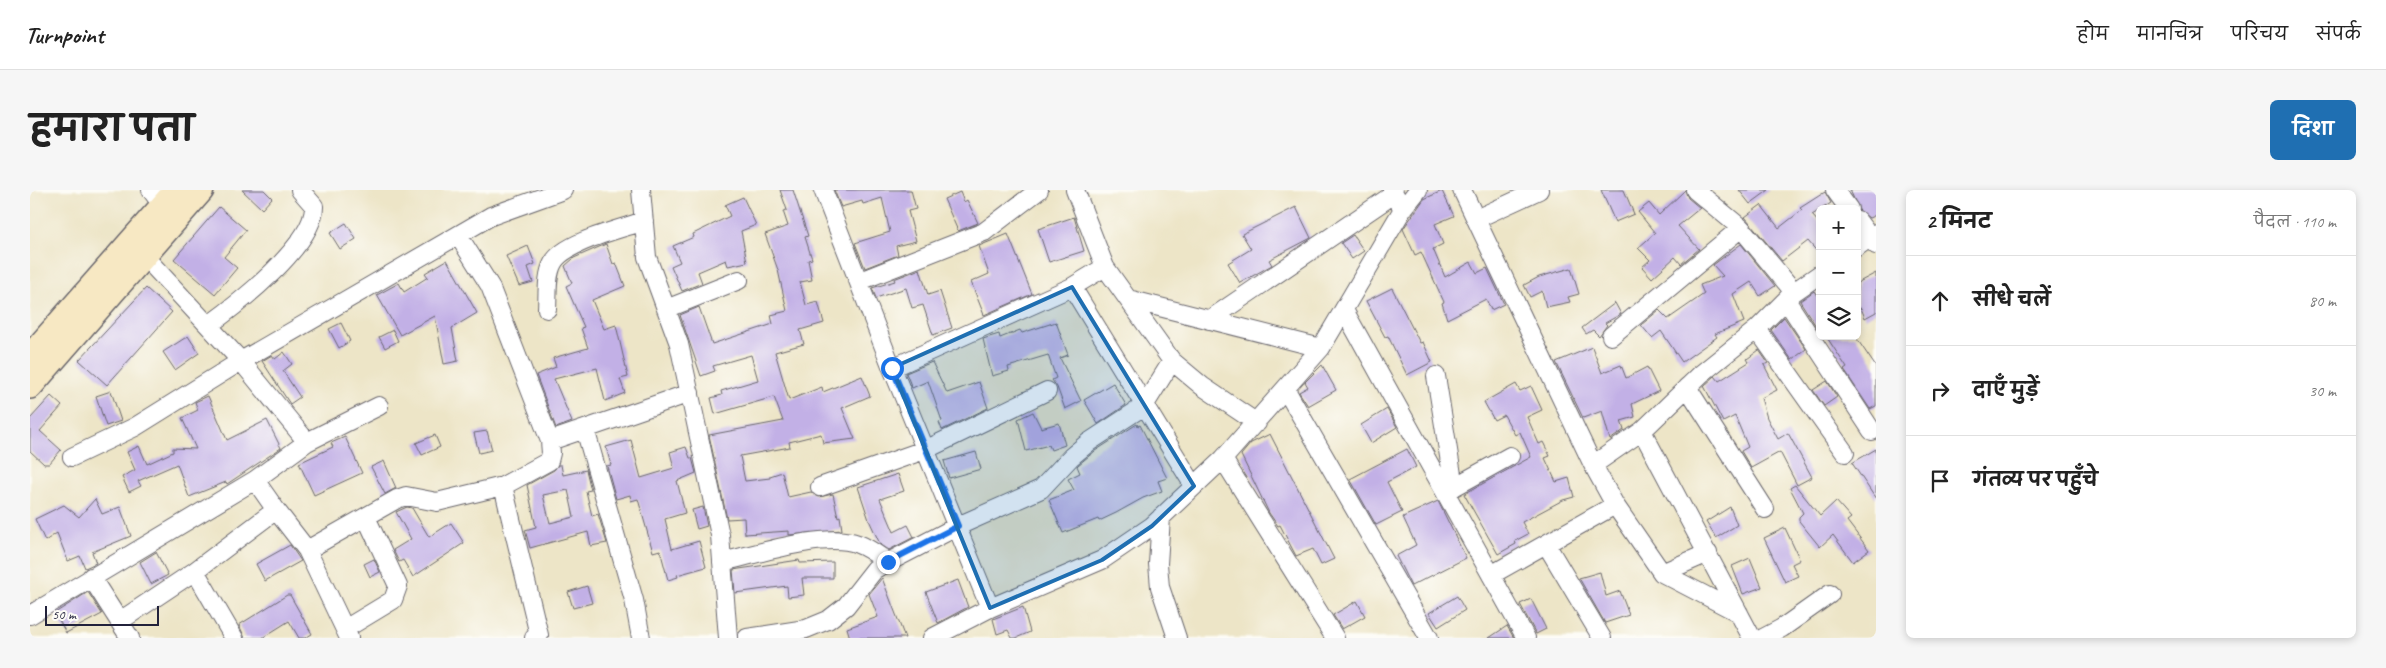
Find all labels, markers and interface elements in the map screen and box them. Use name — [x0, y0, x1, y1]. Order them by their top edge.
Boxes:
text: Turnpoint — [25, 20, 104, 50]
text: होम — [2077, 23, 2109, 45]
text: मानचित्र — [2137, 23, 2203, 45]
text: परिचय — [2231, 23, 2288, 45]
text: संपर्क — [2316, 23, 2361, 45]
button: दिशा — [2270, 100, 2356, 160]
text: हमारा पता — [30, 106, 194, 151]
map controls — [1816, 205, 1861, 340]
button: + — [1816, 205, 1861, 250]
text: 2 मिनट — [1926, 208, 1992, 234]
text: पैदल · 110 m — [2254, 212, 2336, 232]
button: − — [1816, 250, 1861, 295]
icon: ahead — [1926, 287, 1954, 315]
text: सीधे चलें — [1973, 288, 2051, 312]
text: 80 m — [2309, 291, 2336, 311]
button: layers — [1816, 295, 1861, 340]
route start — [881, 357, 904, 380]
icon: right — [1926, 377, 1954, 405]
text: दाएँ मुड़ें — [1973, 378, 2039, 402]
text: 30 m — [2309, 381, 2336, 401]
icon: arrive — [1926, 467, 1954, 495]
text: गंतव्य पर पहुँचे — [1973, 468, 2098, 492]
route end — [877, 551, 900, 574]
scale bar — [45, 603, 159, 626]
text: 50 m — [52, 606, 76, 623]

